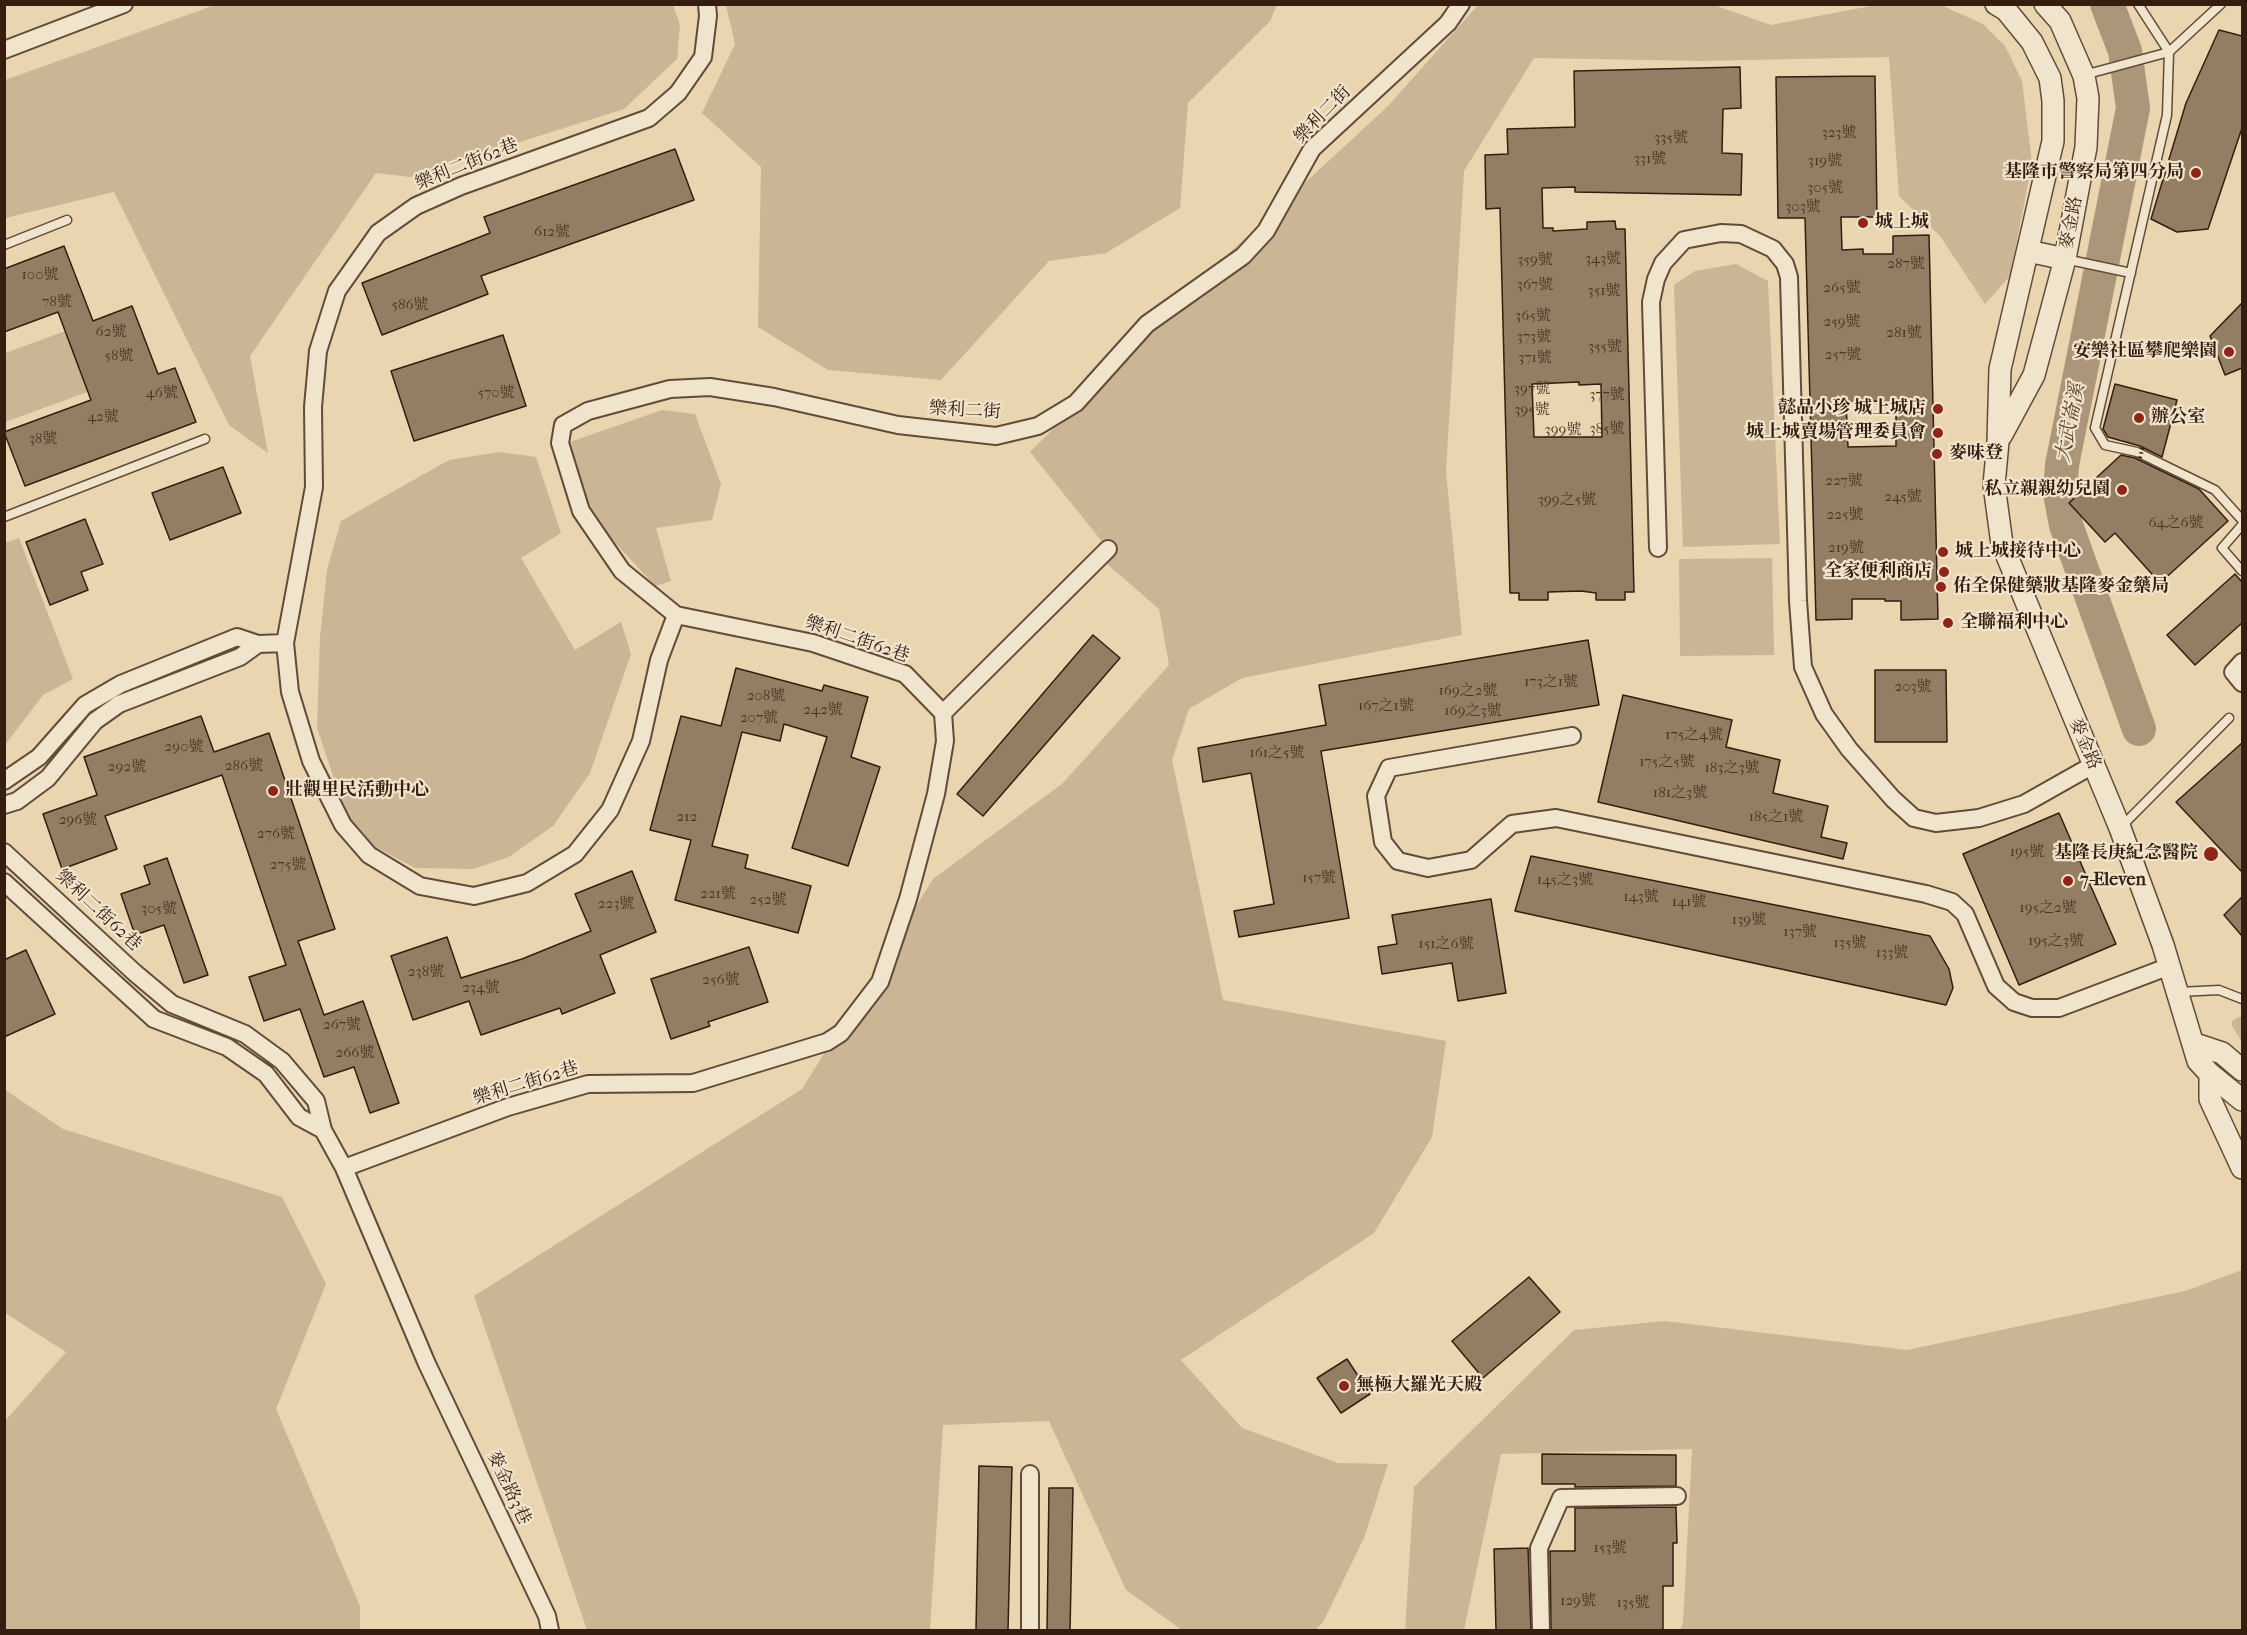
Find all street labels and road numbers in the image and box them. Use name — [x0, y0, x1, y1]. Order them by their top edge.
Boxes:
street label: 樂利二街 — [1290, 82, 1356, 148]
street label: 樂利二街62巷 — [412, 135, 522, 195]
street label: 麥金路 — [2056, 194, 2088, 252]
street label: 樂利二街 — [928, 398, 1002, 424]
street label: 樂利二街62巷 — [802, 612, 912, 668]
street label: 麥金路 — [2064, 715, 2104, 773]
street label: 樂利二街62巷 — [51, 866, 145, 956]
street label: 樂利二街62巷 — [471, 1058, 581, 1110]
street label: 麥金路3巷 — [481, 1447, 535, 1529]

